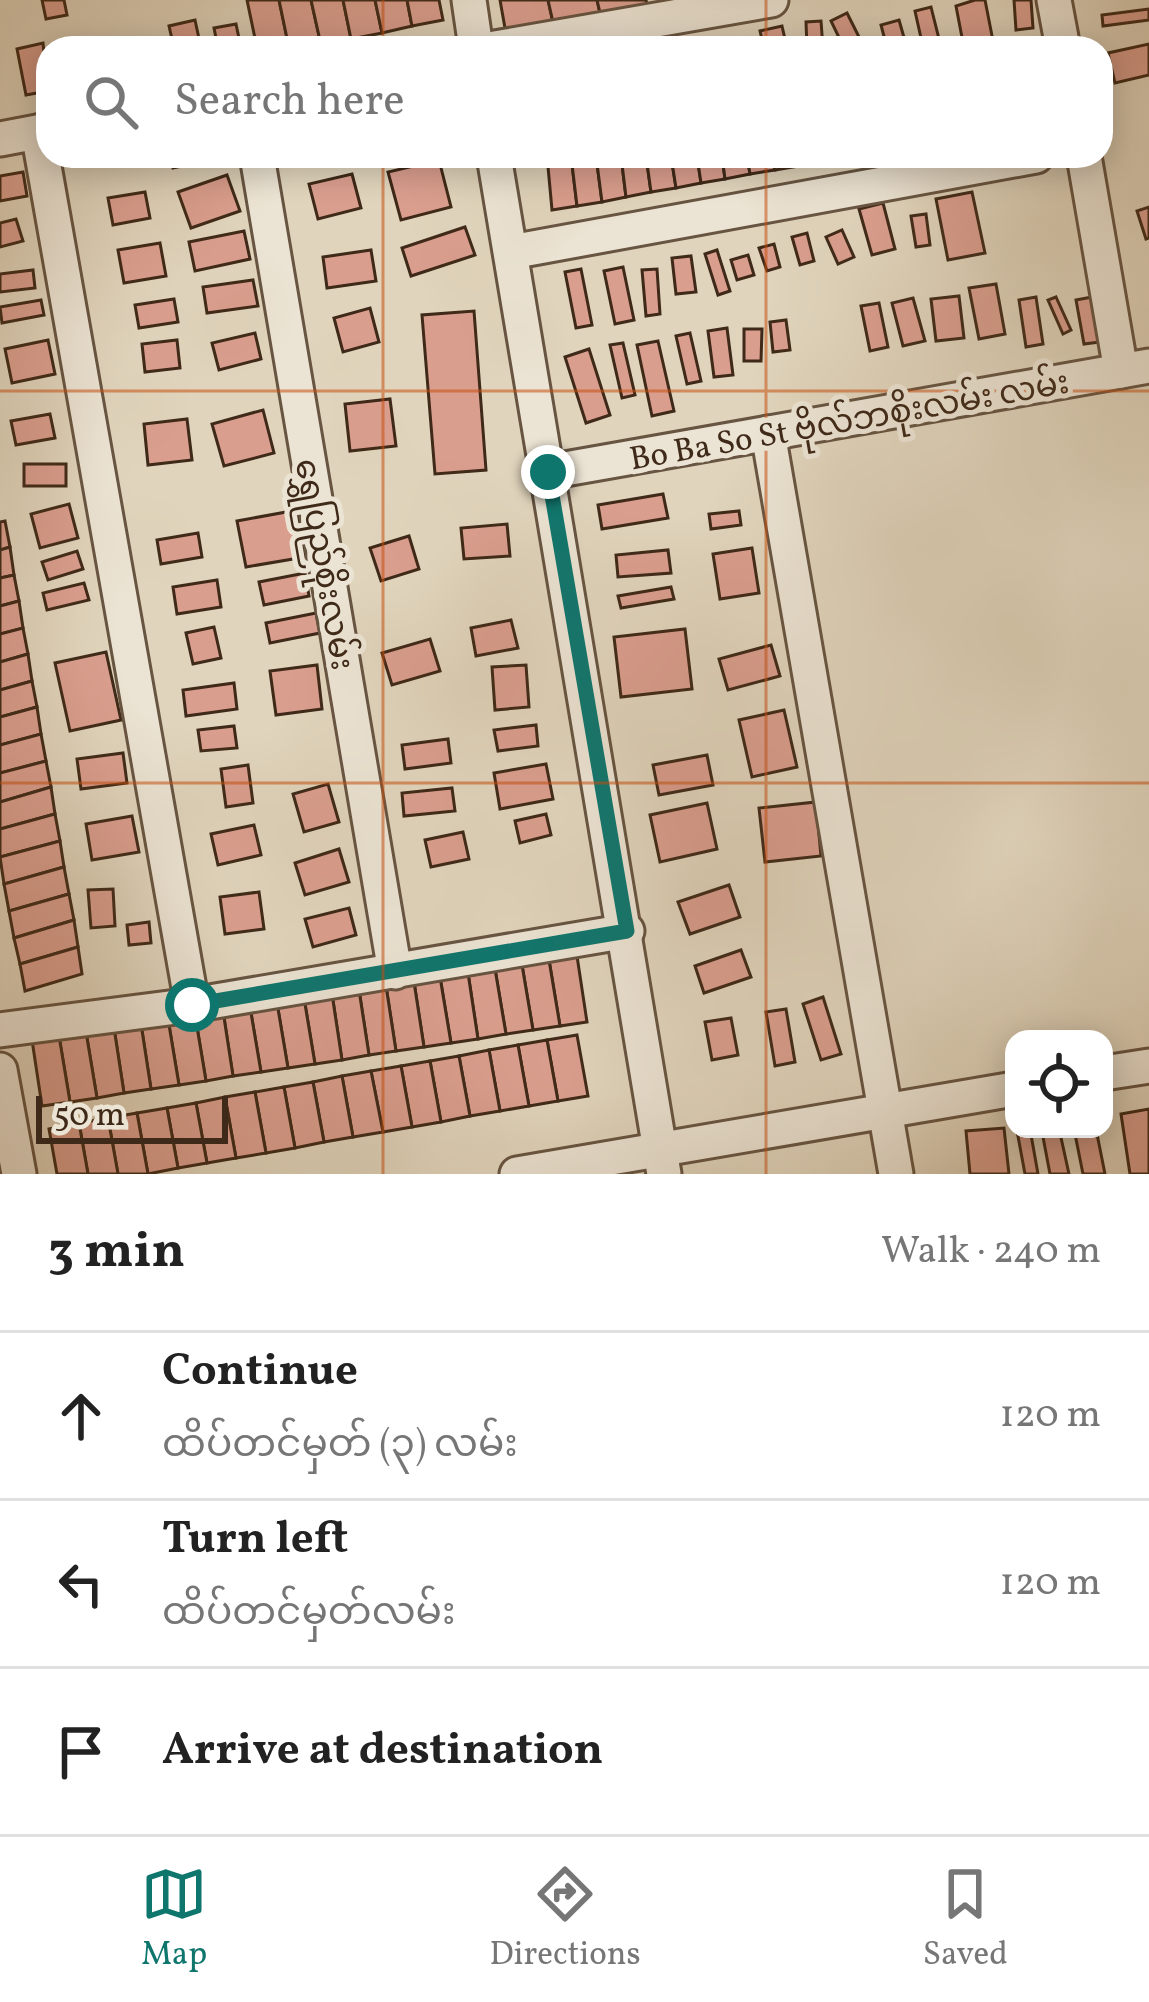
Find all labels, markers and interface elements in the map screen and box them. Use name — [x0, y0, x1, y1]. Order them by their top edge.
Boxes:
search box — [36, 36, 1113, 168]
icon: search — [78, 69, 144, 135]
text: Search here — [174, 71, 405, 134]
street label: Bo Ba So St ဗိုလ်ဘစိုးလမ်း လမ်း — [626, 359, 1073, 484]
route end — [521, 445, 575, 499]
street label: ရွှေပြည်စိုးလမ်း — [281, 455, 366, 674]
route start — [165, 978, 219, 1032]
map controls — [1005, 1030, 1113, 1138]
button: locate — [1005, 1030, 1113, 1138]
scale bar — [36, 1090, 228, 1143]
text: 50 m — [54, 1094, 125, 1140]
text: 3 min — [48, 1217, 185, 1288]
text: Walk · 240 m — [881, 1225, 1101, 1279]
text: Continue — [162, 1341, 358, 1404]
icon: ahead — [48, 1383, 114, 1449]
text: 120 m — [1000, 1389, 1101, 1443]
text: ထိပ်တင်မှတ် (၃) လမ်း — [162, 1419, 518, 1473]
text: Turn left — [162, 1509, 348, 1572]
icon: left — [48, 1551, 114, 1617]
text: 120 m — [1000, 1557, 1101, 1611]
text: ထိပ်တင်မှတ်လမ်း — [162, 1587, 455, 1641]
icon: arrive — [48, 1719, 114, 1785]
text: Arrive at destination — [162, 1720, 603, 1783]
tab: Map — [141, 1861, 207, 1979]
tab: Directions — [489, 1861, 641, 1979]
tab: Saved — [923, 1861, 1008, 1979]

